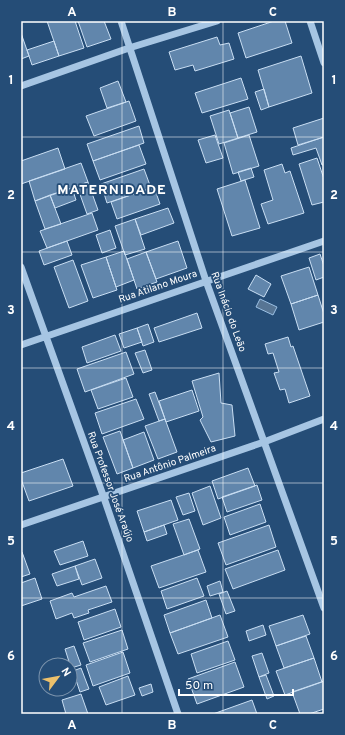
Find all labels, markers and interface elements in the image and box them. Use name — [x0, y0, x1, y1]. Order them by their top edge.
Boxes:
text: A — [67, 5, 77, 21]
text: B — [168, 5, 177, 21]
text: C — [269, 5, 277, 21]
text: 1 — [8, 73, 14, 89]
text: 1 — [331, 73, 337, 89]
district label: MATERNIDADE — [57, 182, 167, 199]
text: 2 — [7, 188, 15, 204]
text: 2 — [330, 188, 338, 204]
street label: Rua Atilano Moura — [117, 267, 199, 307]
street label: Rua Inácio do Leão — [207, 270, 249, 354]
text: 3 — [7, 303, 15, 319]
text: 3 — [330, 303, 338, 319]
text: 4 — [7, 419, 15, 435]
text: 4 — [330, 419, 338, 435]
street label: Rua Professor José Araújo — [84, 430, 136, 545]
street label: Rua Antônio Palmeira — [122, 442, 218, 486]
text: 5 — [7, 534, 15, 550]
text: 5 — [330, 534, 338, 550]
text: 6 — [7, 649, 15, 665]
text: 6 — [330, 649, 338, 665]
north arrow — [38, 657, 78, 697]
text: N — [58, 665, 74, 679]
scale bar — [179, 671, 293, 697]
text: 50 m — [185, 678, 213, 694]
text: A — [67, 718, 77, 734]
text: B — [168, 718, 177, 734]
text: C — [269, 718, 277, 734]

